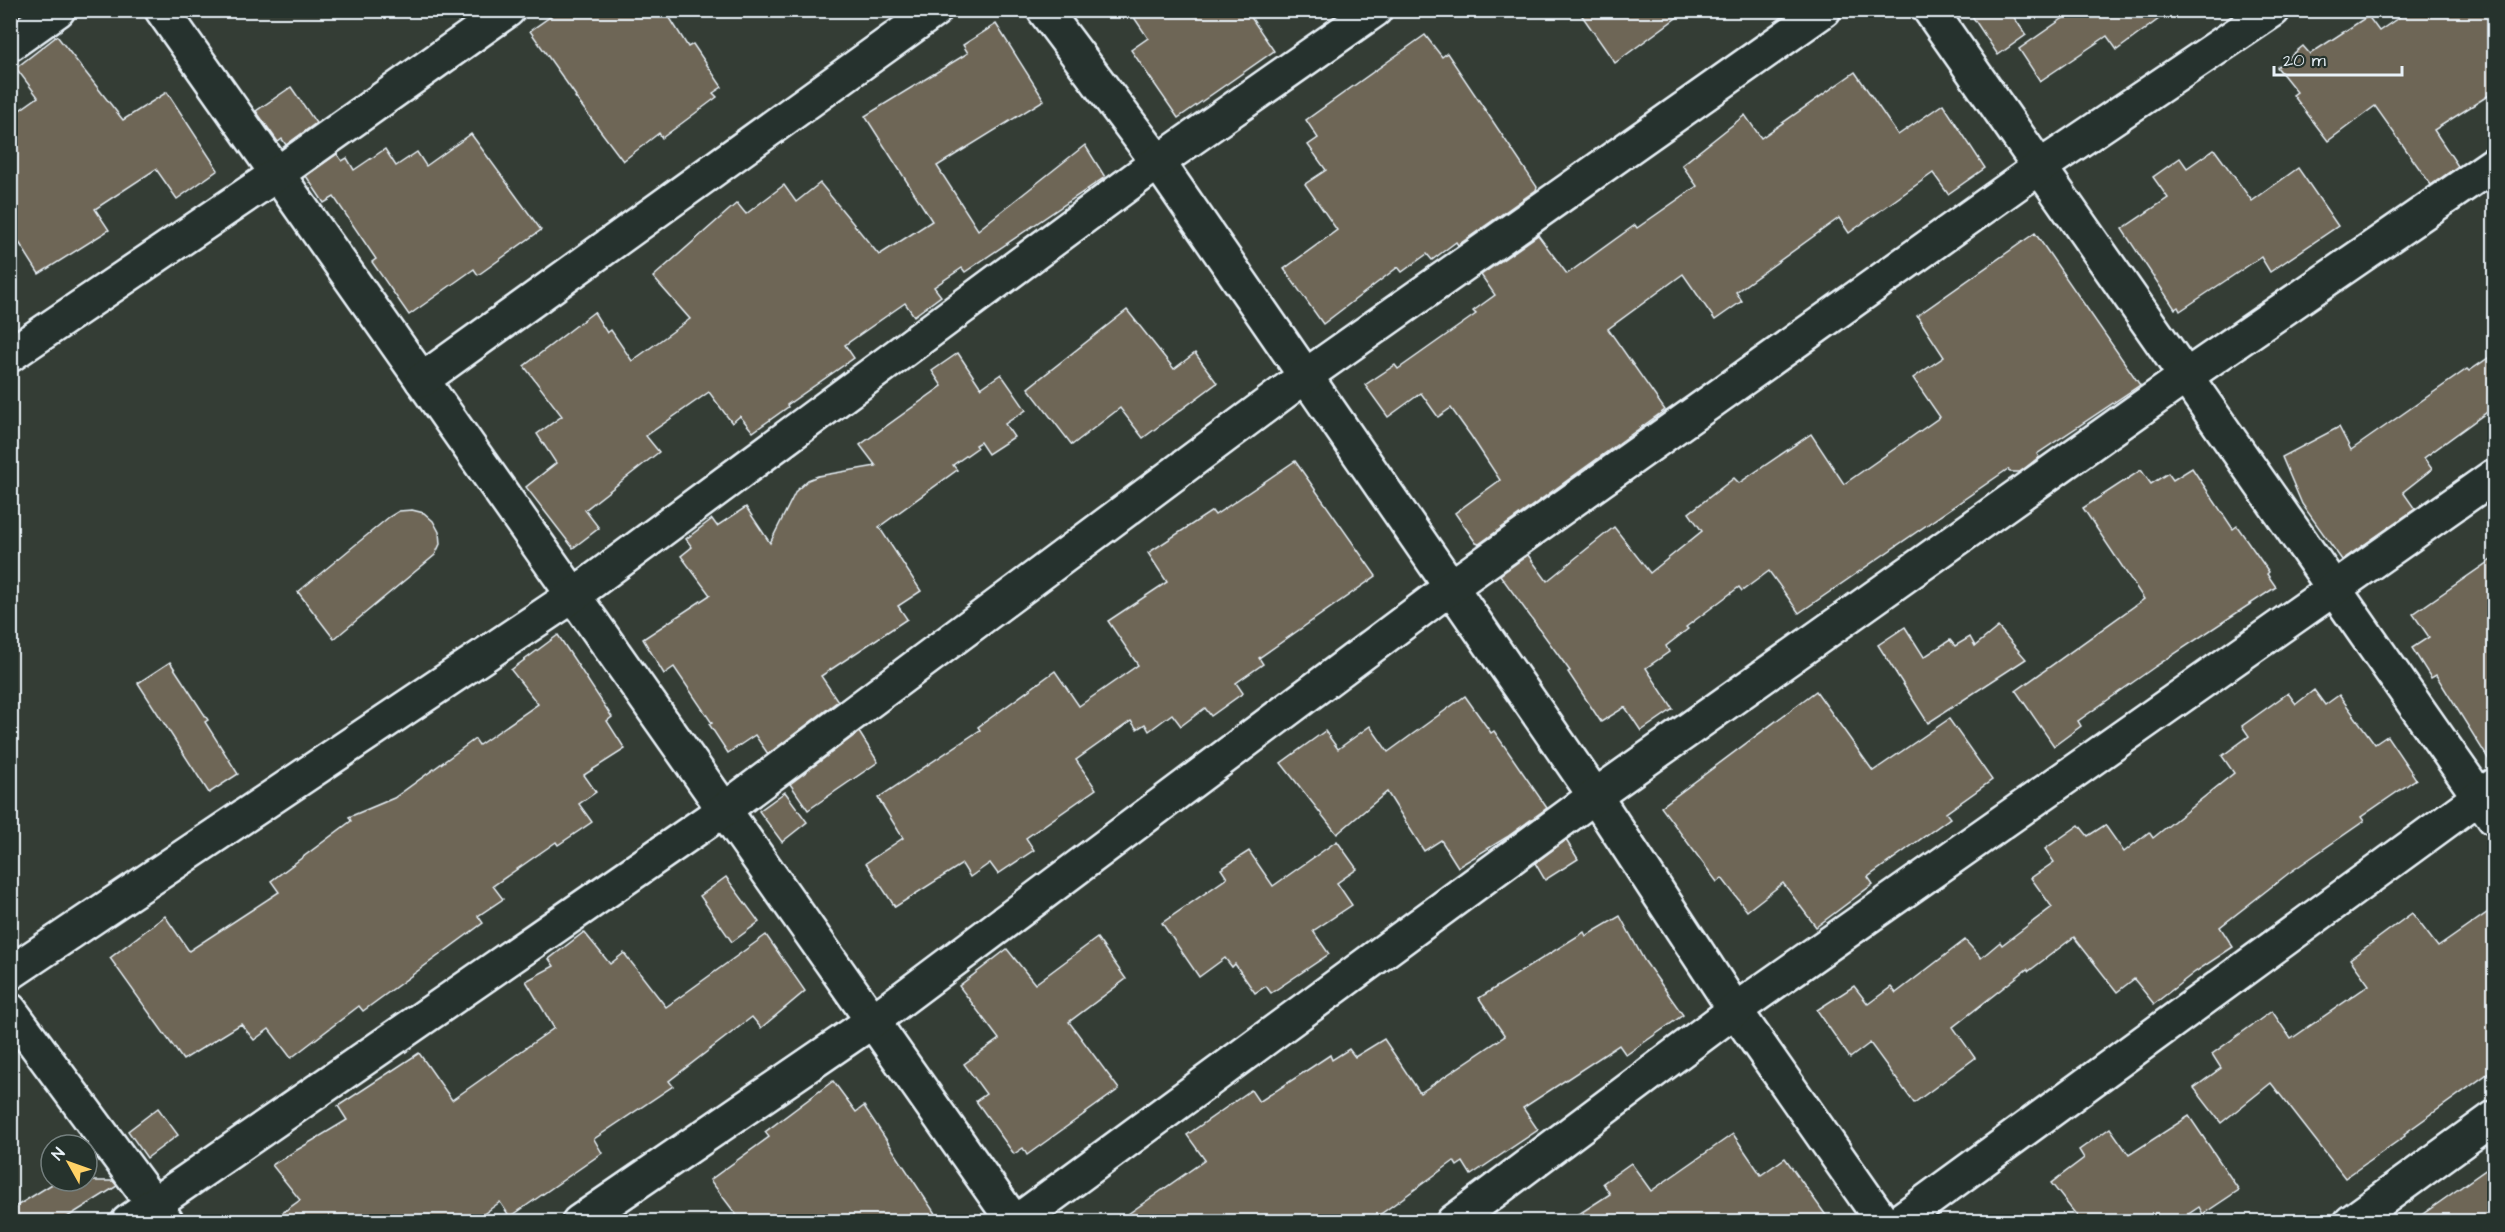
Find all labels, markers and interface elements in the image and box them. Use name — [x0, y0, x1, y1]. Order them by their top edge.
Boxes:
scale bar — [2274, 39, 2402, 77]
text: 20 m — [2283, 48, 2326, 73]
north arrow — [39, 1133, 99, 1193]
text: N — [47, 1143, 70, 1165]

